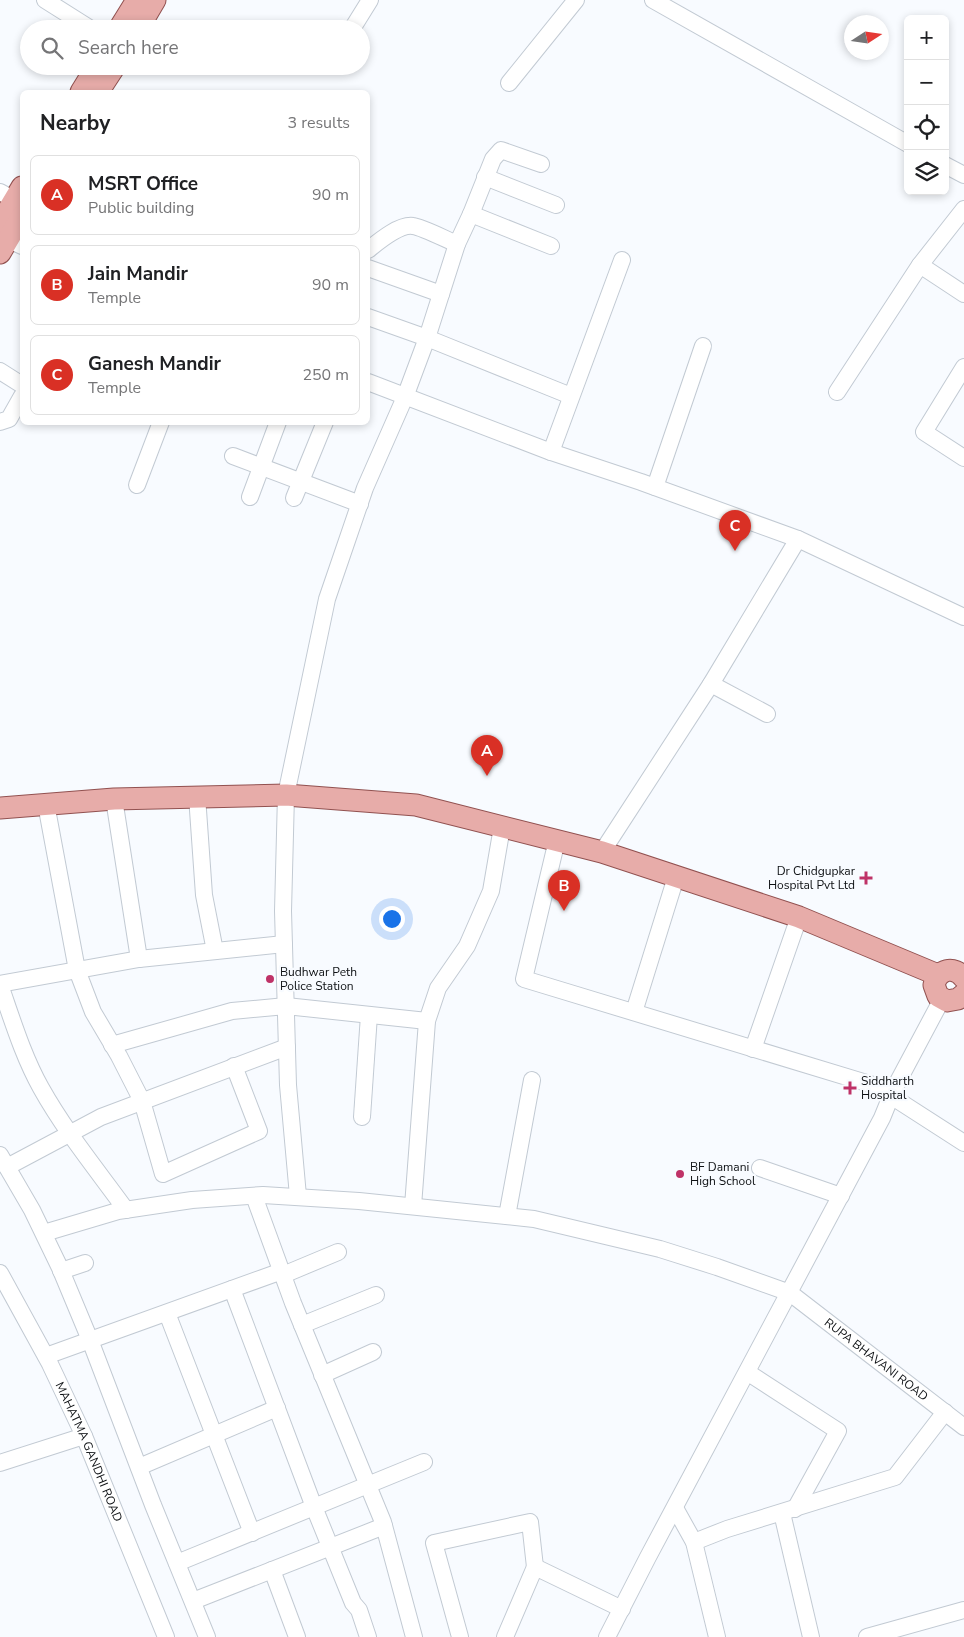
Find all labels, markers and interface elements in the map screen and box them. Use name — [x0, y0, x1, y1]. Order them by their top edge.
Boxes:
north arrow — [844, 15, 889, 60]
map controls — [904, 15, 949, 195]
button: + — [904, 15, 949, 60]
search box — [20, 20, 370, 75]
icon: search — [38, 34, 66, 62]
text: Search here — [78, 35, 179, 61]
button: − — [904, 60, 949, 105]
button: locate — [904, 105, 949, 150]
text: Nearby — [40, 109, 110, 137]
text: 3 results — [288, 112, 350, 134]
button: layers — [904, 150, 949, 195]
text: MSRT Office — [88, 171, 198, 197]
text: A — [51, 184, 63, 206]
text: 90 m — [312, 184, 349, 206]
text: Public building — [88, 197, 194, 219]
text: Jain Mandir — [88, 261, 188, 287]
text: B — [51, 274, 63, 296]
text: 90 m — [312, 274, 349, 296]
text: Temple — [88, 287, 141, 309]
text: Ganesh Mandir — [88, 351, 221, 377]
text: C — [52, 364, 62, 386]
text: 250 m — [302, 364, 349, 386]
text: Temple — [88, 377, 141, 399]
pin: C — [719, 510, 751, 551]
pin: A — [471, 735, 503, 776]
place label: Dr Chidgupkar Hospital Pvt Ltd — [768, 863, 856, 893]
pin: B — [548, 870, 580, 911]
marker: Dr Chidgupkar Hospital Pvt Ltd — [859, 871, 873, 885]
your location — [379, 906, 405, 932]
place label: Budhwar Peth Police Station — [280, 964, 357, 994]
marker: Budhwar Peth Police Station — [264, 973, 276, 985]
place label: Siddharth Hospital — [861, 1073, 914, 1103]
marker: Siddharth Hospital — [843, 1081, 857, 1095]
place label: BF Damani High School — [690, 1159, 756, 1189]
marker: BF Damani High School — [674, 1168, 686, 1180]
street label: RUPA BHAVANI ROAD — [821, 1314, 931, 1405]
street label: MAHATMA GANDHI ROAD — [52, 1379, 126, 1524]

